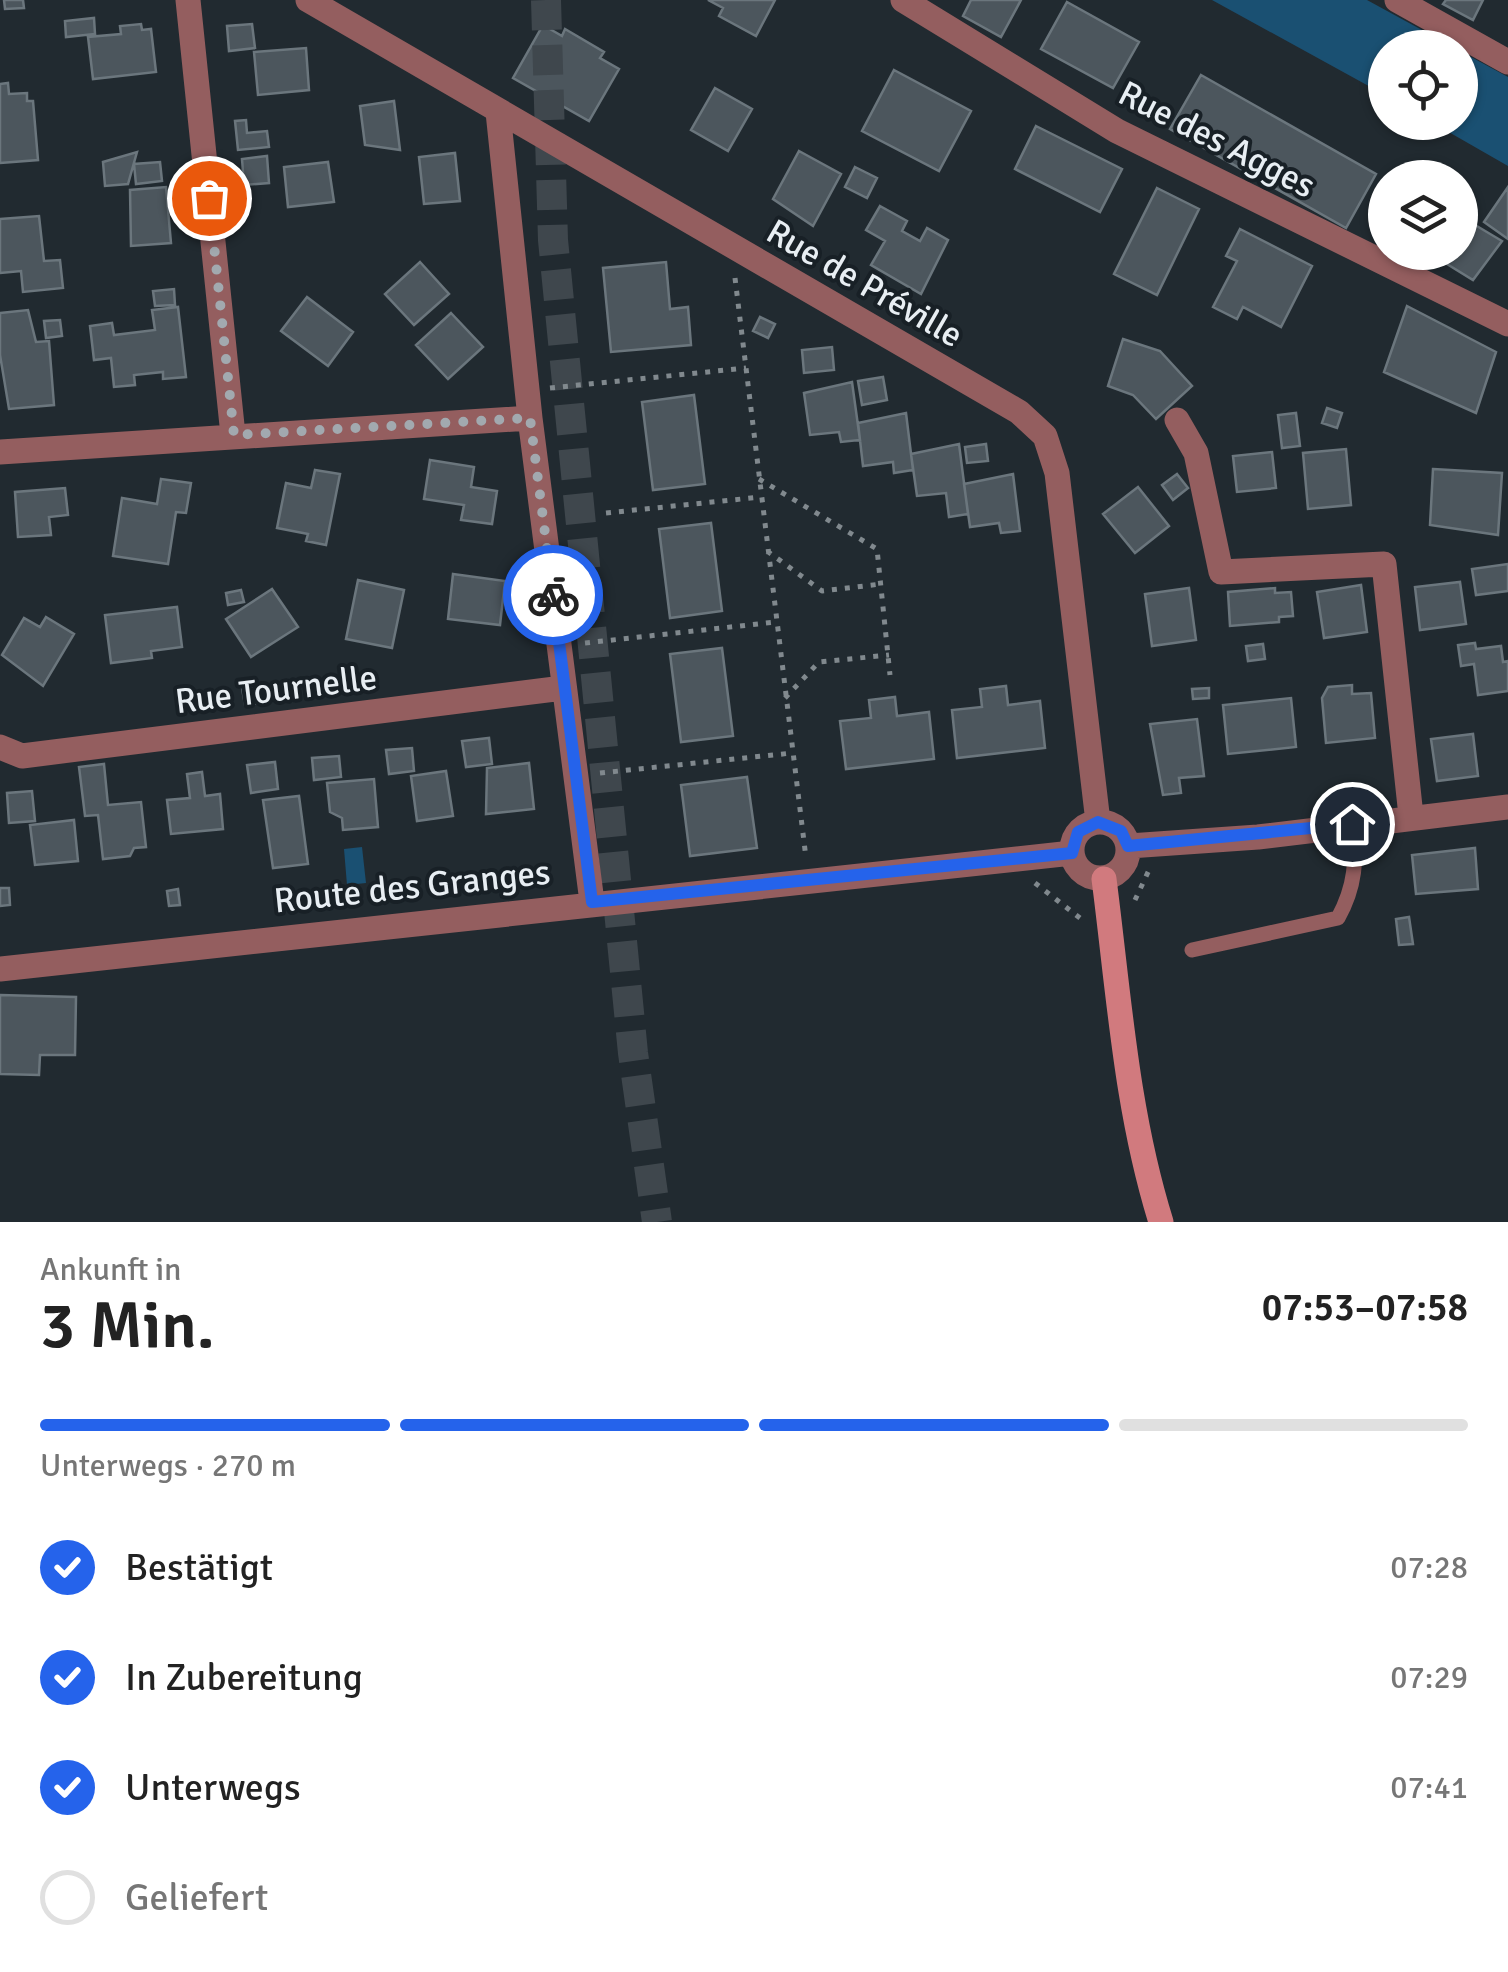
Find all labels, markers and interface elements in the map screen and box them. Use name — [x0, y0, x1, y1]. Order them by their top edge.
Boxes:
map controls — [1368, 30, 1478, 270]
button: locate — [1368, 30, 1478, 140]
street label: Rue des Agges — [1111, 72, 1322, 207]
pin — [167, 156, 252, 241]
button: layers — [1368, 160, 1478, 270]
icon: bag — [182, 171, 237, 226]
street label: Rue de Préville — [759, 210, 970, 357]
courier — [503, 545, 603, 645]
icon: bike — [526, 568, 581, 623]
street label: Rue Tournelle — [173, 656, 379, 723]
pin — [1310, 782, 1395, 867]
icon: home — [1325, 797, 1380, 852]
street label: Route des Granges — [272, 851, 552, 922]
text: Ankunft in — [40, 1250, 182, 1289]
text: 07:53–07:58 — [1262, 1284, 1468, 1331]
text: 3 Min. — [40, 1286, 215, 1366]
text: Unterwegs · 270 m — [40, 1446, 296, 1485]
icon: check — [40, 1540, 95, 1595]
text: Bestätigt — [125, 1544, 273, 1591]
text: 07:28 — [1390, 1548, 1468, 1587]
icon: check — [40, 1650, 95, 1705]
text: In Zubereitung — [125, 1654, 363, 1701]
text: 07:29 — [1390, 1658, 1468, 1697]
icon: check — [40, 1760, 95, 1815]
text: Unterwegs — [125, 1764, 301, 1811]
text: 07:41 — [1390, 1768, 1468, 1807]
text: Geliefert — [125, 1874, 268, 1921]

